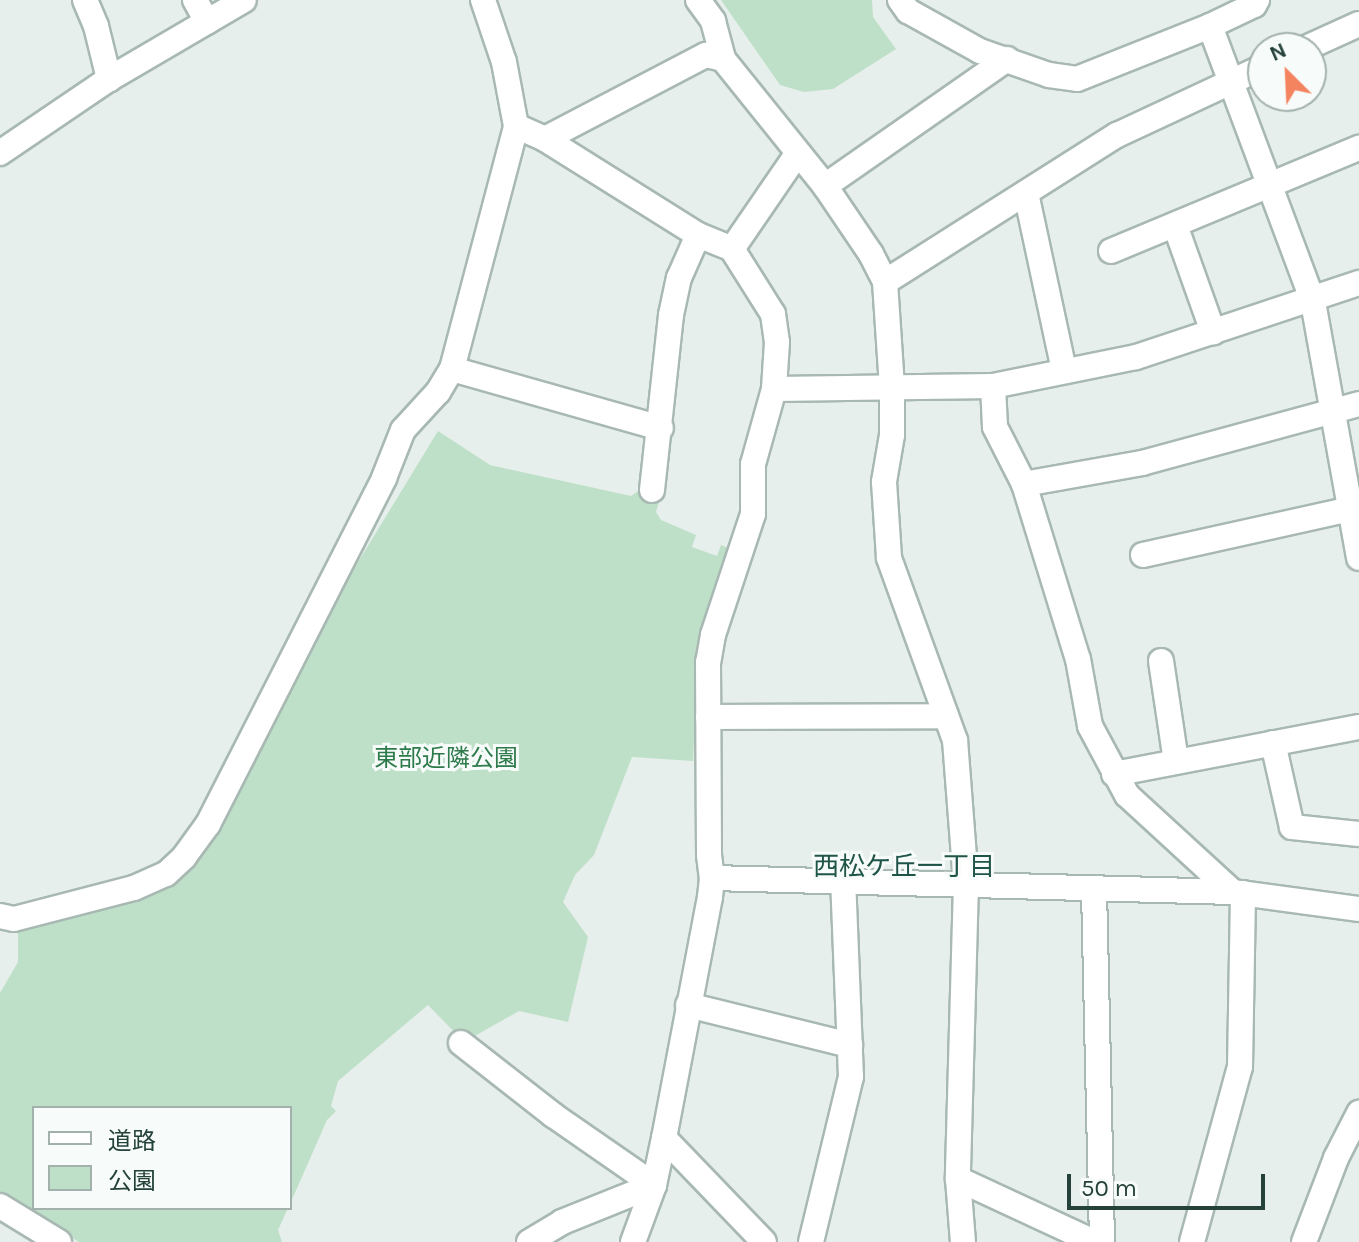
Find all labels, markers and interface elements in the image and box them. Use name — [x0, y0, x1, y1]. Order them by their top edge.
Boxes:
north arrow — [1247, 32, 1327, 112]
text: N — [1266, 37, 1291, 67]
park label: 東部近隣公園 — [374, 745, 518, 773]
district label: 西松ケ丘一丁目 — [813, 851, 995, 883]
legend — [32, 1106, 292, 1210]
text: 道路 — [108, 1127, 156, 1155]
scale bar — [1071, 1158, 1269, 1208]
text: 公園 — [108, 1167, 156, 1195]
text: 50 m — [1081, 1174, 1137, 1202]

